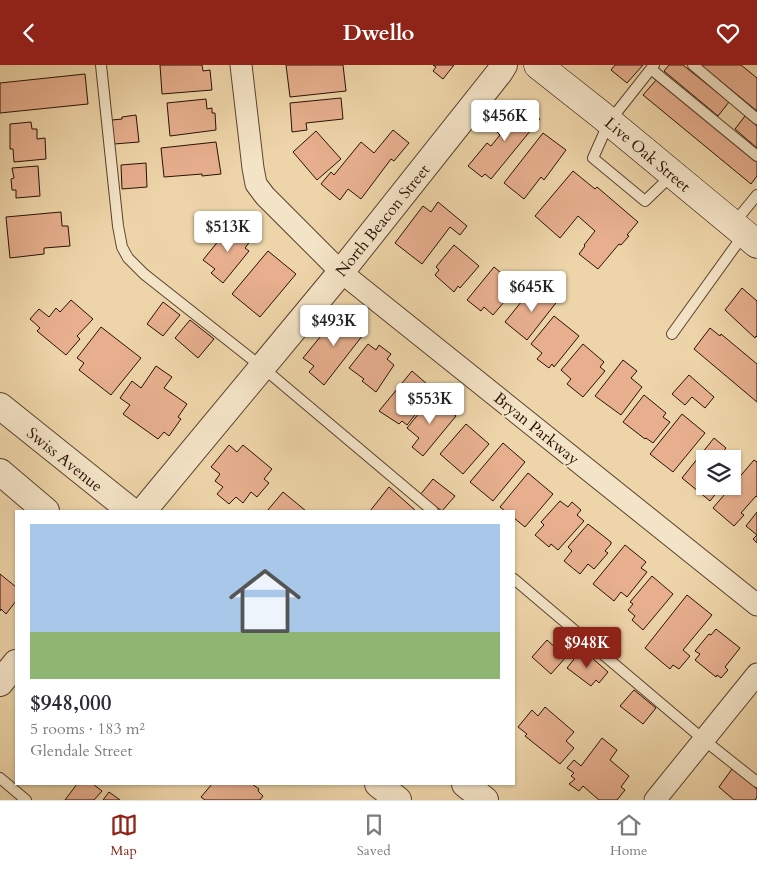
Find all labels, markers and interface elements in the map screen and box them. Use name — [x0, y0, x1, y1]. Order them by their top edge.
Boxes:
text: Dwello — [343, 18, 414, 48]
icon: back — [15, 19, 43, 47]
icon: heart — [714, 19, 742, 47]
pin: $456K — [470, 99, 540, 142]
text: $456K — [482, 105, 528, 127]
street label: Live Oak Street — [600, 112, 695, 197]
street label: North Beacon Street — [330, 160, 435, 282]
pin: $513K — [193, 211, 263, 253]
text: $513K — [205, 216, 251, 238]
pin: $645K — [497, 271, 567, 313]
text: $645K — [509, 276, 555, 298]
pin: $493K — [299, 305, 369, 347]
text: $493K — [311, 310, 357, 332]
pin: $553K — [395, 383, 465, 425]
street label: Bryan Parkway — [489, 387, 584, 471]
text: $553K — [407, 388, 453, 410]
street label: Swiss Avenue — [22, 422, 107, 497]
map controls — [696, 450, 741, 495]
button: layers — [696, 450, 741, 495]
icon: home — [220, 556, 310, 646]
pin: $948K — [552, 627, 622, 669]
text: $948K — [564, 632, 610, 654]
text: $948,000 — [30, 689, 111, 718]
text: 5 rooms · 183 m² — [30, 718, 145, 740]
text: Glendale Street — [30, 740, 133, 762]
tab: Map — [110, 811, 138, 860]
tab: Saved — [357, 811, 391, 860]
tab: Home — [610, 811, 647, 860]

